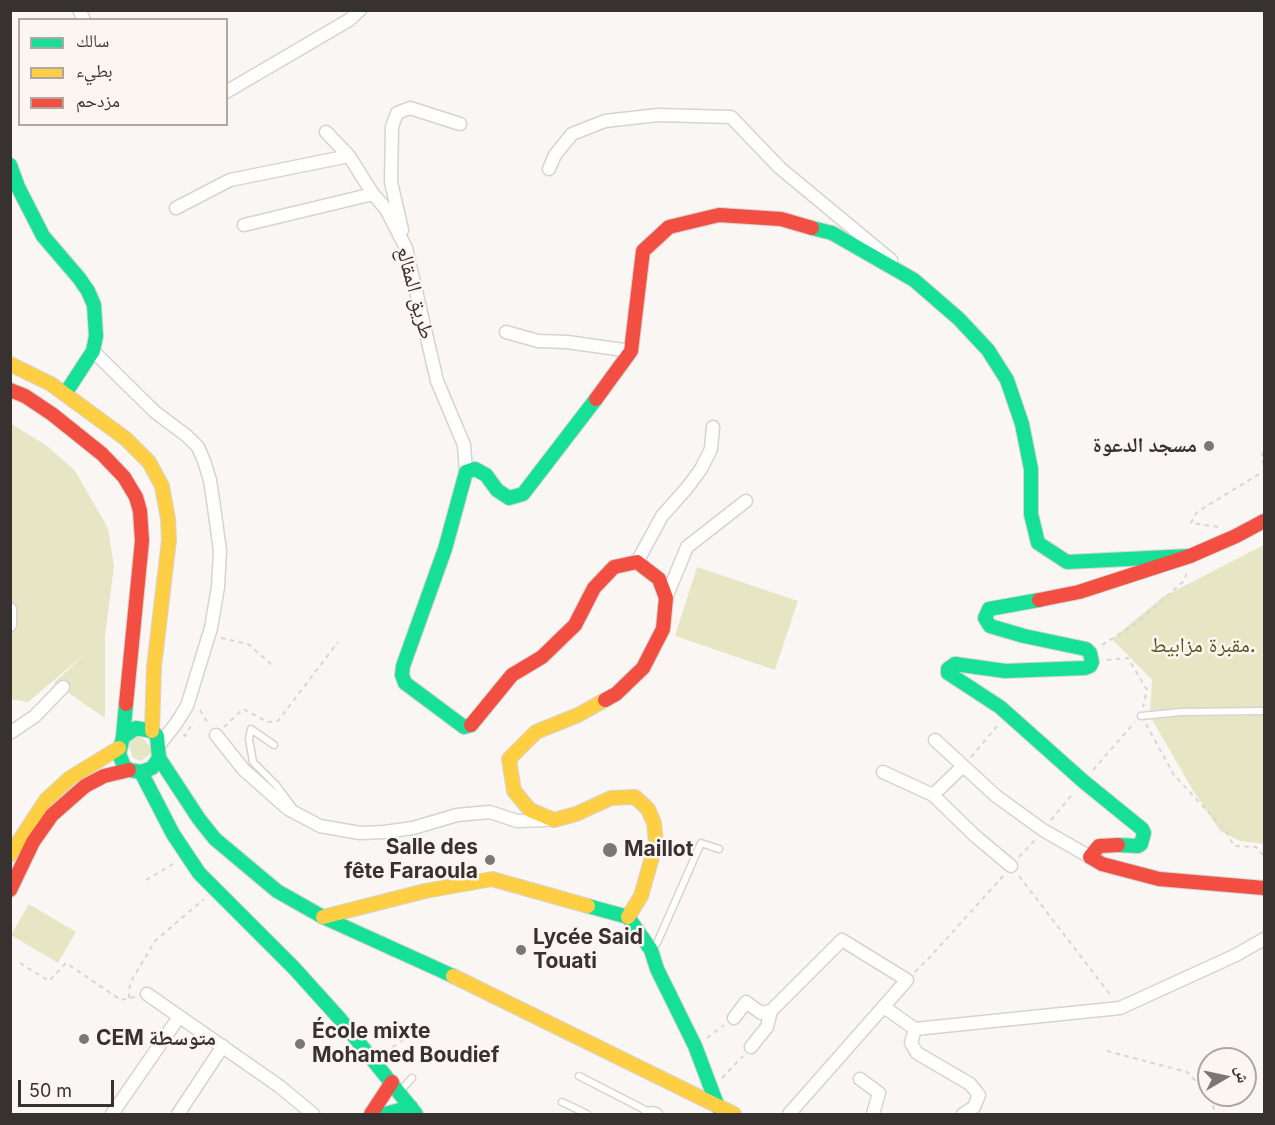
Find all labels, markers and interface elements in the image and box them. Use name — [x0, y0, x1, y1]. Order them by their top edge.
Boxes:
legend — [18, 18, 228, 126]
text: سالك — [76, 30, 109, 51]
text: بطيء — [76, 60, 113, 81]
text: مزدحم — [76, 90, 120, 111]
street label: طريق المقالع — [391, 244, 439, 342]
place label: مسجد الدعوة — [1093, 433, 1197, 459]
marker: مسجد الدعوة — [1202, 439, 1216, 453]
park label: مقبرة مزابيط. — [1150, 633, 1256, 659]
place label: Salle des fête Faraoula — [344, 835, 478, 885]
place label: Maillot — [624, 837, 693, 863]
marker: Maillot — [601, 841, 619, 859]
marker: Salle des fête Faraoula — [483, 853, 497, 867]
place label: Lycée Said Touati — [533, 925, 643, 975]
marker: Lycée Said Touati — [514, 943, 528, 957]
place label: École mixte Mohamed Boudief — [312, 1019, 499, 1069]
place label: CEM متوسطة — [96, 1026, 216, 1052]
marker: CEM متوسطة — [77, 1032, 91, 1046]
marker: École mixte Mohamed Boudief — [293, 1037, 307, 1051]
north arrow — [1197, 1047, 1257, 1107]
text: ش — [1232, 1065, 1254, 1084]
scale bar — [21, 1068, 117, 1106]
text: 50 m — [29, 1080, 72, 1101]

